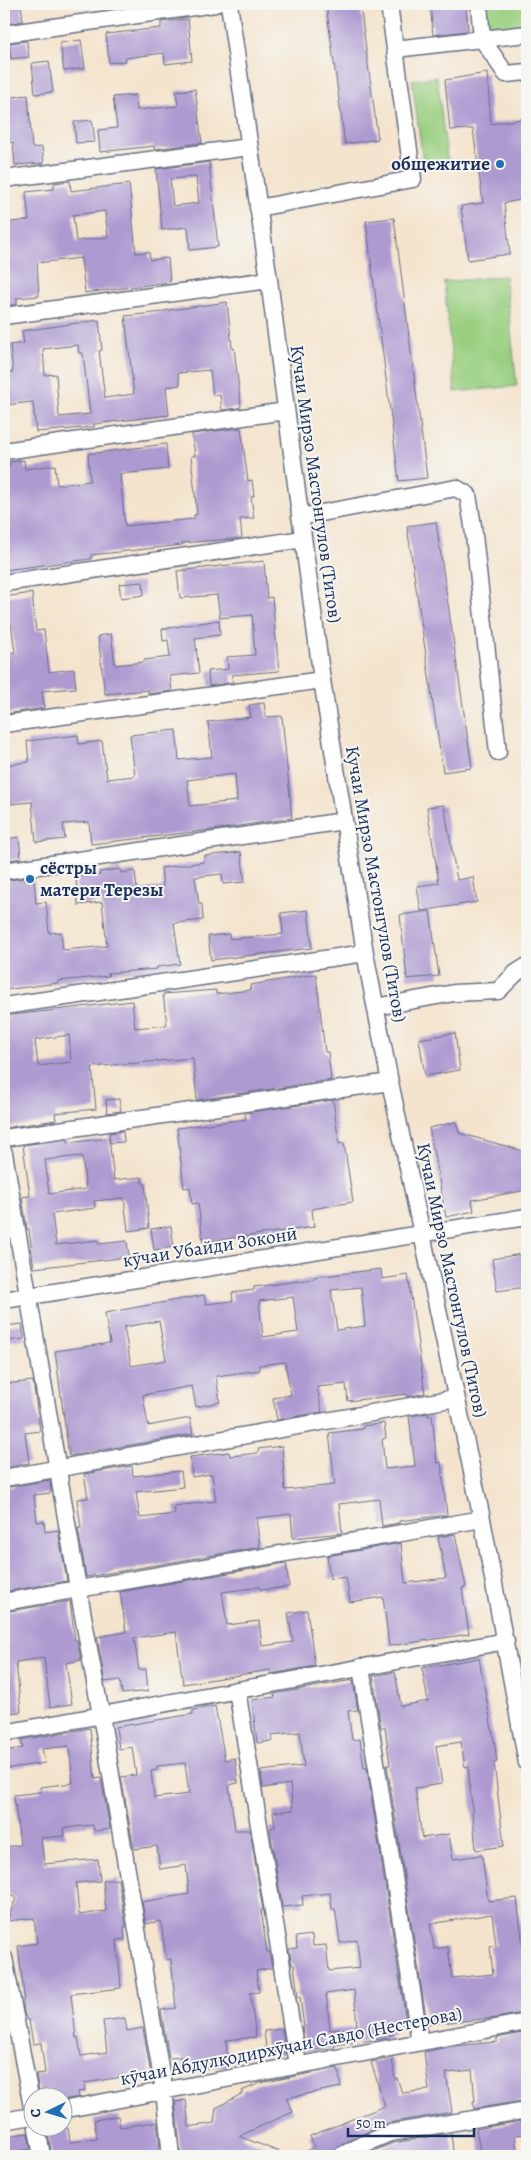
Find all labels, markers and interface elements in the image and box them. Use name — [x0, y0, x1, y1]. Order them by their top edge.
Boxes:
place label: общежитие — [391, 151, 490, 177]
marker: общежитие — [494, 158, 506, 170]
street label: Кучаи Мирзо Мастонгулов (Титов) — [284, 343, 348, 625]
street label: Кучаи Мирзо Мастонгулов (Титов) — [339, 744, 413, 1024]
place label: сёстры матери Терезы — [40, 855, 163, 903]
marker: сёстры матери Терезы — [24, 873, 36, 885]
street label: Кучаи Мирзо Мастонгулов (Титов) — [410, 1140, 494, 1420]
street label: кӯчаи Убайди Зоконӣ — [121, 1220, 299, 1274]
street label: кӯчаи Абдулқодирхӯҷаи Савдо (Нестерова) — [118, 2000, 464, 2092]
north arrow — [22, 2088, 72, 2138]
scale bar — [348, 2105, 475, 2137]
text: С — [26, 2108, 45, 2118]
text: 50 m — [356, 2113, 386, 2133]

